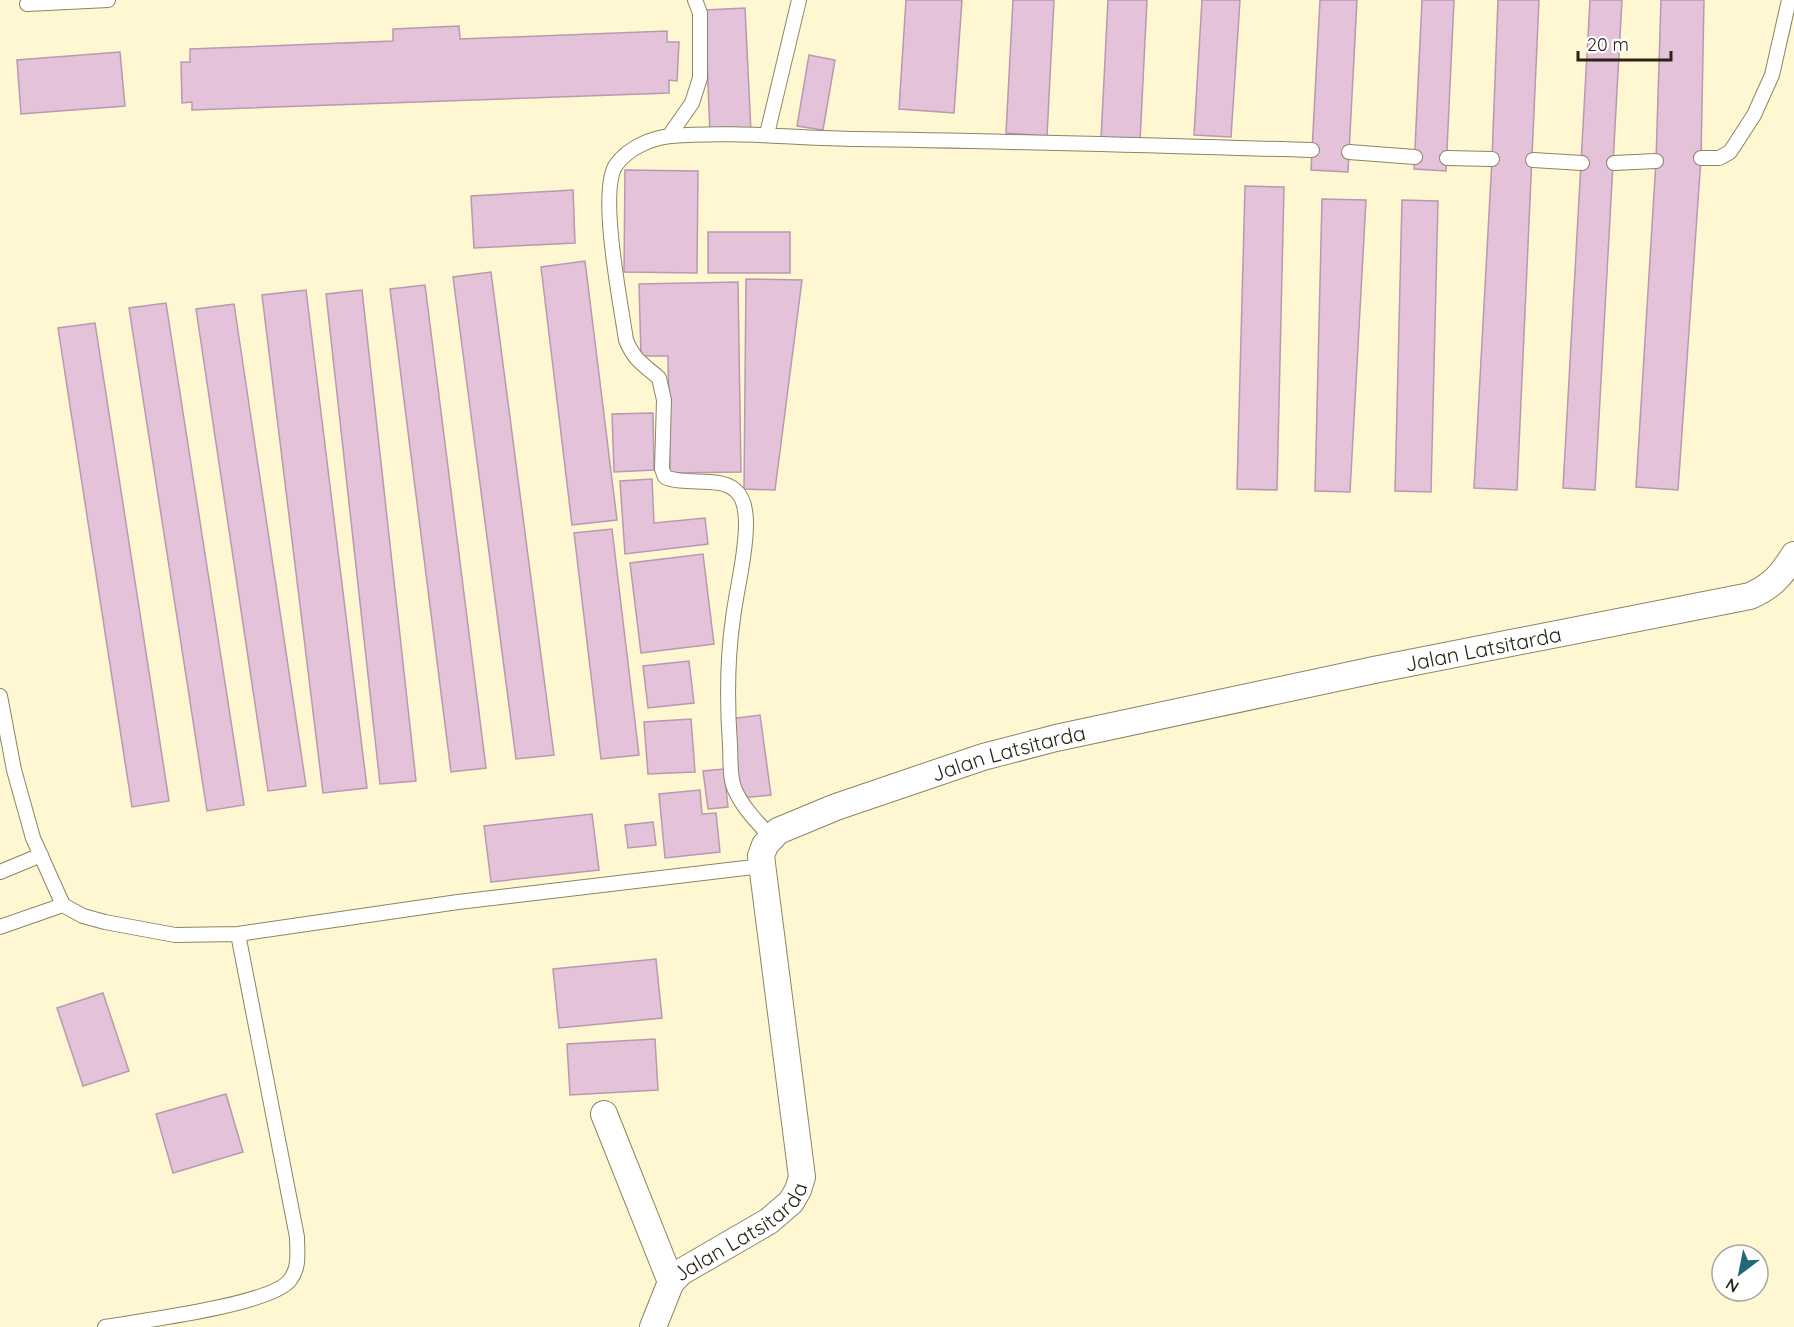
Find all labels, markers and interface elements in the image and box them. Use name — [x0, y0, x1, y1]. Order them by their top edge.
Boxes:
scale bar — [1578, 24, 1671, 62]
text: 20 m — [1587, 33, 1629, 56]
street label: Jalan Latsitarda — [1402, 620, 1563, 677]
street label: Jalan Latsitarda — [928, 719, 1088, 787]
street label: Jalan Latsitarda — [667, 1179, 813, 1286]
north arrow — [1710, 1243, 1770, 1303]
text: N — [1722, 1274, 1742, 1297]

